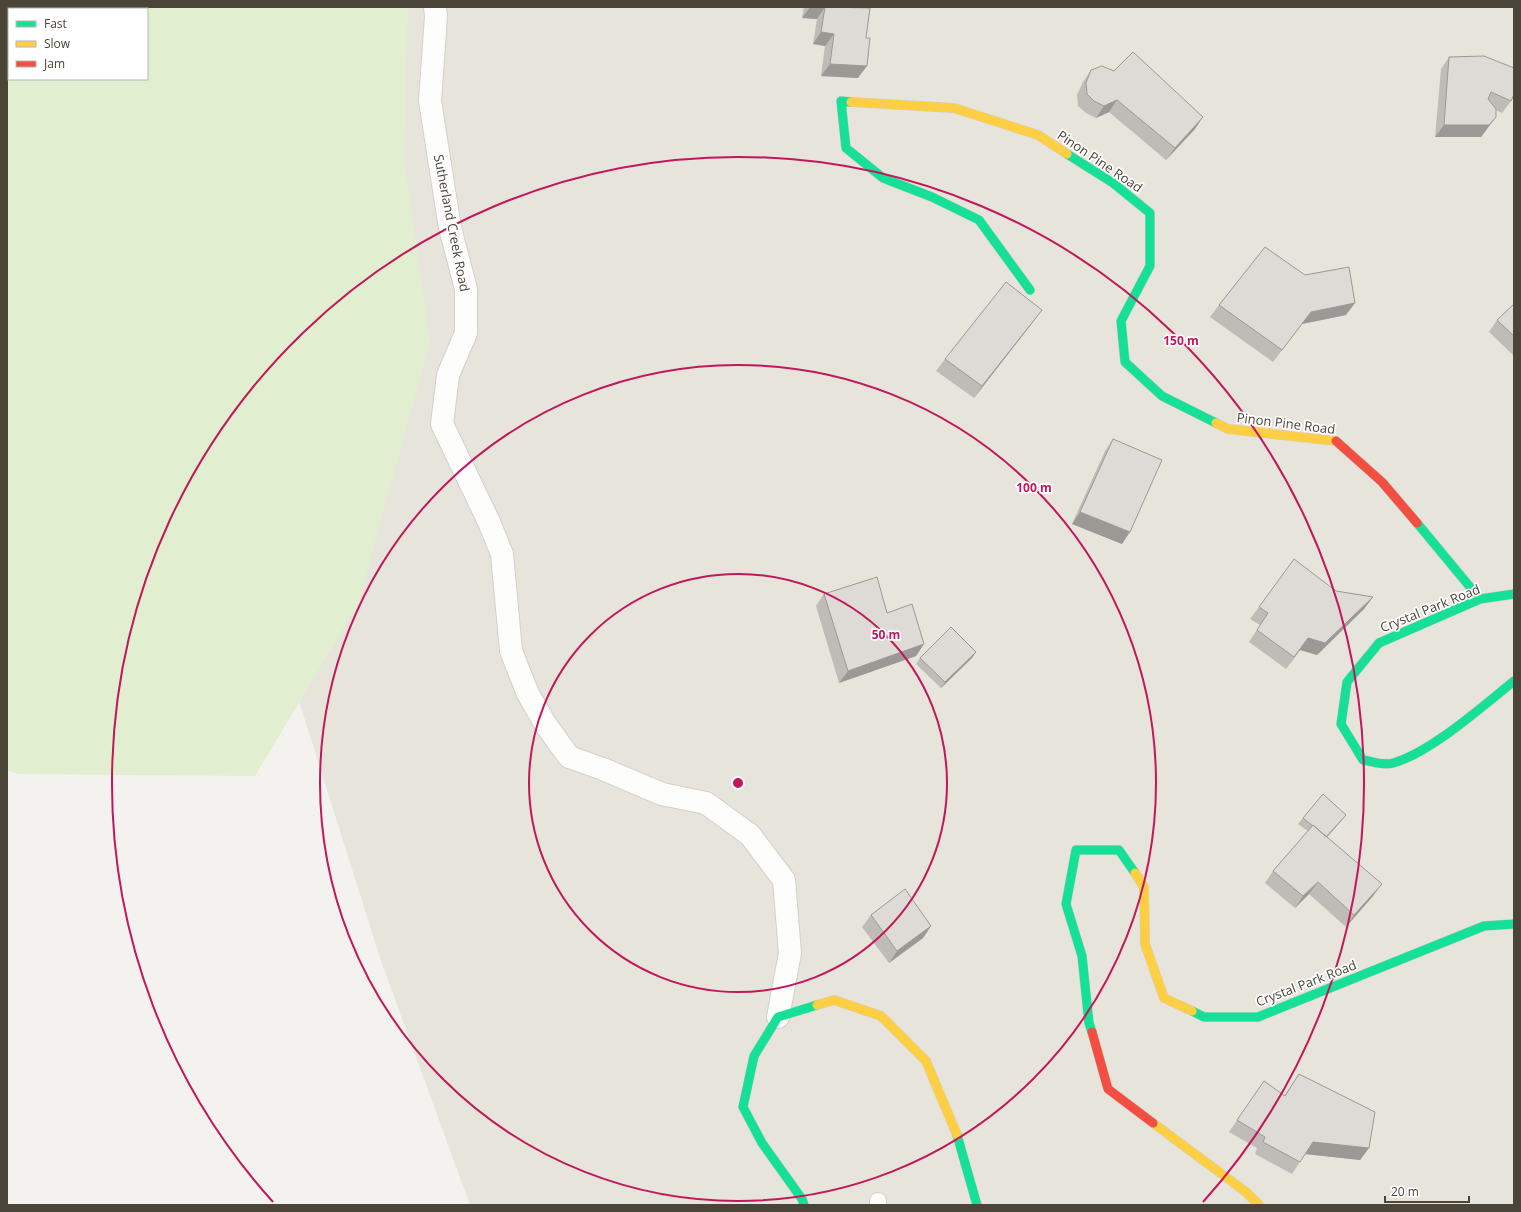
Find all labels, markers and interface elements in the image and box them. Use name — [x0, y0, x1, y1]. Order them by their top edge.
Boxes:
legend — [8, 8, 148, 80]
text: Fast — [44, 15, 67, 32]
text: Slow — [44, 35, 71, 52]
text: Jam — [43, 55, 65, 72]
street label: Pinon Pine Road — [1054, 126, 1146, 196]
street label: Sutherland Creek Road — [430, 153, 474, 293]
text: 150 m — [1163, 332, 1199, 349]
street label: Pinon Pine Road — [1236, 408, 1336, 438]
text: 100 m — [1016, 479, 1052, 496]
street label: Crystal Park Road — [1377, 580, 1483, 636]
text: 50 m — [872, 626, 900, 643]
centre of rings — [731, 776, 745, 790]
street label: Crystal Park Road — [1253, 956, 1359, 1010]
scale bar — [1385, 1178, 1469, 1204]
text: 20 m — [1391, 1183, 1419, 1200]

